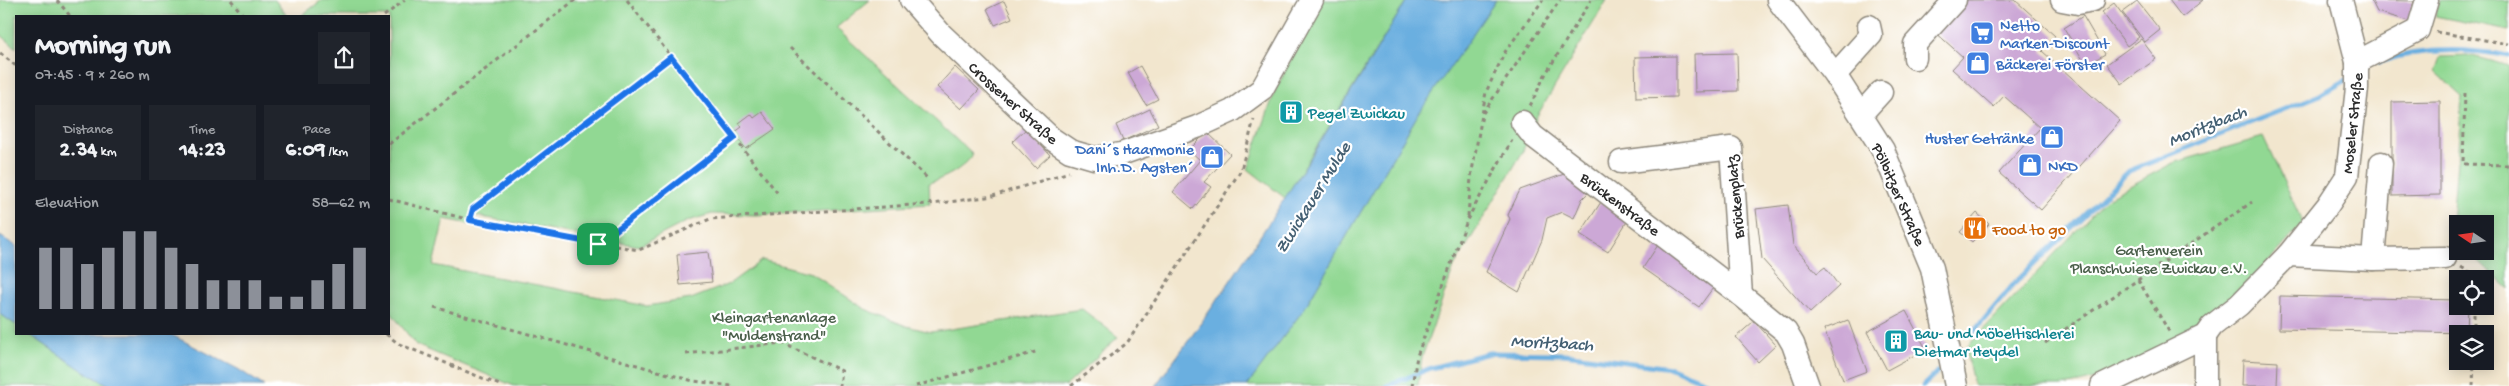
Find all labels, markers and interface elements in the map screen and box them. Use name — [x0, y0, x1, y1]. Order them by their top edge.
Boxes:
place label: Netto Marken-Discount — [2000, 18, 2110, 55]
supermarket icon: Netto Marken-Discount — [1969, 20, 1995, 46]
text: Morning run — [35, 31, 170, 64]
button: share — [318, 32, 370, 84]
shop icon: Bäckerei Förster — [1965, 50, 1991, 76]
place label: Bäckerei Förster — [1995, 57, 2105, 76]
street label: Crossener Straße — [963, 59, 1061, 150]
text: 07:45 · 9 × 260 m — [35, 67, 150, 86]
street label: Moseler Straße — [2340, 71, 2369, 175]
building icon: Pegel Zwickau — [1278, 99, 1304, 125]
water label: Moritzbach — [2166, 102, 2251, 153]
place label: Pegel Zwickau — [1307, 106, 1405, 125]
text: Distance — [63, 122, 113, 139]
text: Time — [190, 122, 215, 139]
text: Pace — [303, 122, 331, 139]
shop icon: Huster Getränke — [2039, 124, 2065, 150]
place label: Huster Getränke — [1925, 131, 2035, 150]
water label: Zwickauer Mulde — [1272, 138, 1357, 258]
text: 2.34 — [60, 139, 97, 164]
text: 14:23 — [179, 139, 226, 164]
text: 6:09 — [286, 139, 325, 164]
street label: Pölbitzer Straße — [1865, 140, 1928, 250]
place label: Dani´s Haarmonie Inh.D. Agsten´ — [1075, 142, 1195, 179]
text: km — [97, 144, 117, 161]
text: /km — [325, 144, 348, 161]
shop icon: Dani´s Haarmonie Inh.D. Agsten´ — [1199, 144, 1225, 170]
shop icon: NKD — [2017, 152, 2043, 178]
street label: Brückenplatz — [1724, 153, 1751, 240]
place label: NKD — [2048, 159, 2078, 178]
street label: Brückenstraße — [1575, 169, 1663, 242]
text: Elevation — [35, 195, 99, 214]
text: 58–62 m — [312, 195, 370, 214]
restaurant icon: Food to go — [1962, 215, 1988, 241]
north arrow — [2449, 215, 2494, 260]
map controls — [2449, 215, 2494, 370]
place label: Food to go — [1991, 222, 2066, 241]
pin — [577, 223, 619, 265]
icon: arrive — [584, 230, 612, 258]
park label: Gartenverein Planschwiese Zwickau e.V. — [2070, 243, 2248, 280]
button: locate — [2449, 270, 2494, 315]
park label: Kleingartenanlage "Muldenstrand" — [712, 310, 837, 347]
button: layers — [2449, 325, 2494, 370]
place label: Bau- und Möbeltischlerei Dietmar Heydel — [1913, 326, 2074, 363]
building icon: Bau- und Möbeltischlerei Dietmar Heydel — [1883, 328, 1909, 354]
water label: Moritzbach — [1510, 332, 1594, 357]

